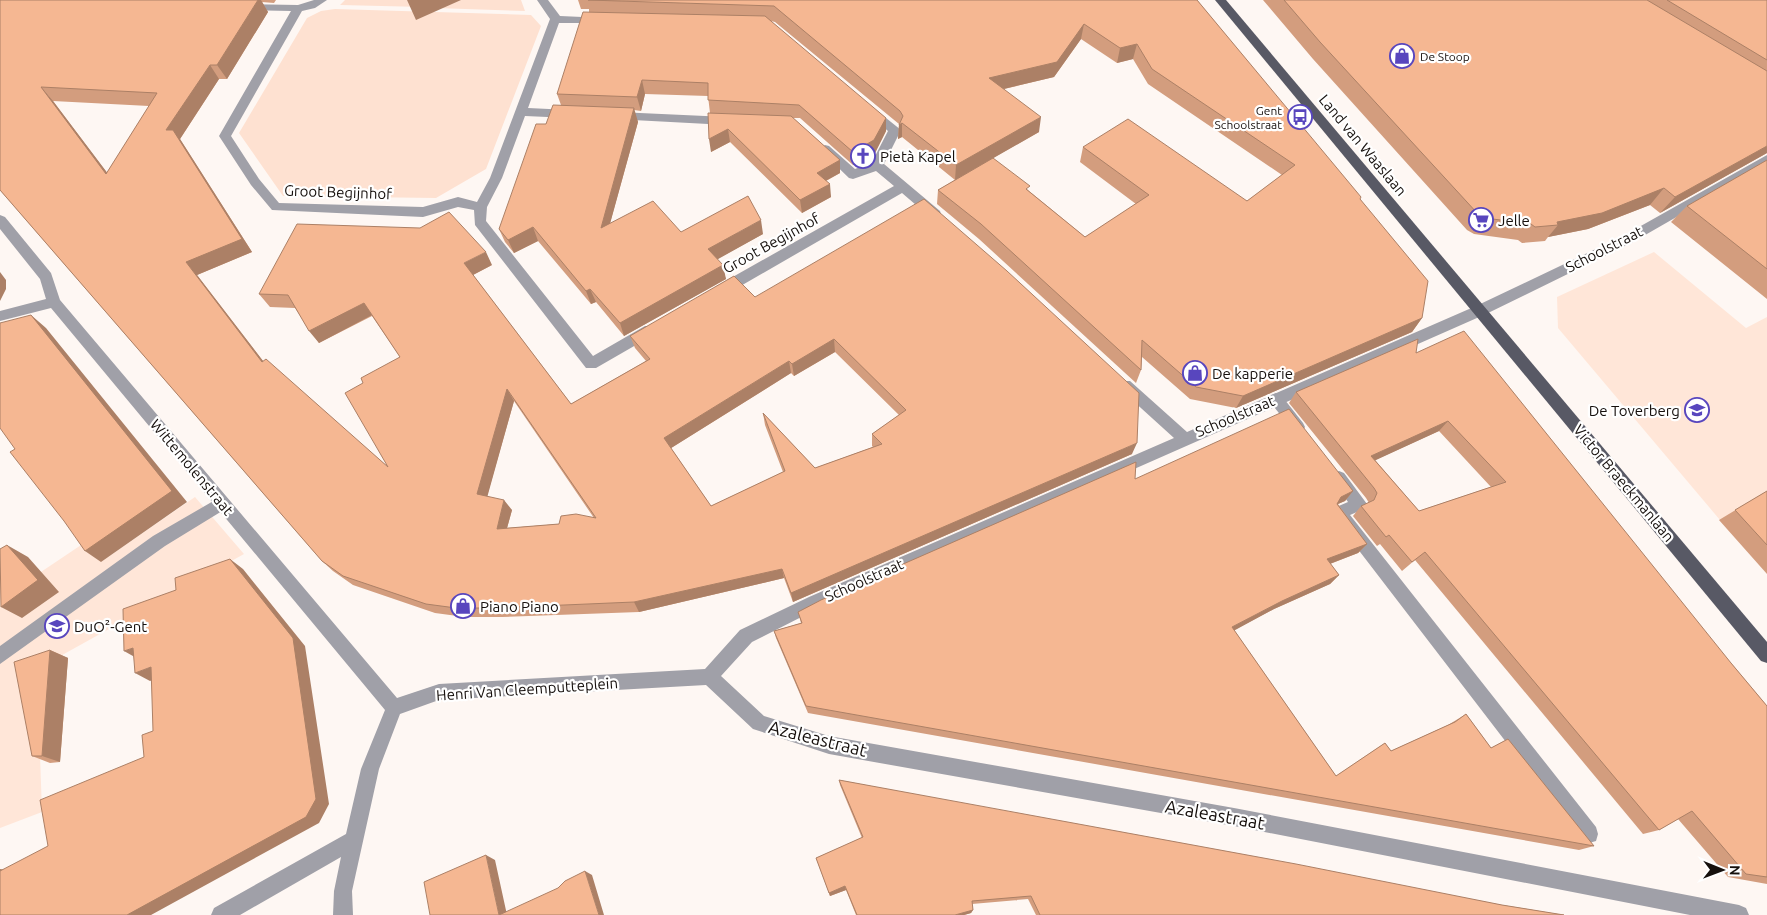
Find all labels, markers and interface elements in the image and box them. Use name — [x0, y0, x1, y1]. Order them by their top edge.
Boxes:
shop icon: De Stoop — [1389, 43, 1415, 69]
place label: De Stoop — [1420, 50, 1470, 63]
street label: Land van Waaslaan — [1316, 91, 1410, 199]
place label: Gent Schoolstraat — [1215, 104, 1282, 131]
bus stop icon: Gent Schoolstraat — [1287, 104, 1313, 130]
church icon: Pietà Kapel — [850, 143, 876, 169]
place label: Pietà Kapel — [880, 148, 956, 165]
street label: Groot Begijnhof — [284, 182, 392, 202]
supermarket icon: Jelle — [1468, 207, 1494, 233]
street label: Groot Begijnhof — [720, 209, 823, 277]
place label: Jelle — [1498, 212, 1530, 229]
street label: Schoolstraat — [1563, 222, 1645, 276]
shop icon: De kapperie — [1182, 360, 1208, 386]
place label: De kapperie — [1212, 365, 1293, 382]
street label: Schoolstraat — [1193, 392, 1277, 440]
school or university icon: De Toverberg — [1684, 397, 1710, 423]
place label: De Toverberg — [1589, 402, 1680, 419]
street label: Wittemolenstraat — [147, 416, 237, 518]
street label: Victor Braeckmanlaan — [1570, 421, 1678, 545]
street label: Schoolstraat — [822, 555, 906, 605]
shop icon: Piano Piano — [450, 593, 476, 619]
place label: Piano Piano — [480, 598, 559, 615]
school or university icon: DuO²-Gent — [44, 613, 70, 639]
place label: DuO²-Gent — [74, 618, 147, 635]
street label: Henri Van Cleemputteplein — [435, 674, 619, 704]
street label: Azaleastraat — [767, 716, 869, 760]
street label: Azaleastraat — [1164, 795, 1266, 833]
north arrow — [1697, 845, 1747, 895]
text: N — [1727, 865, 1743, 876]

